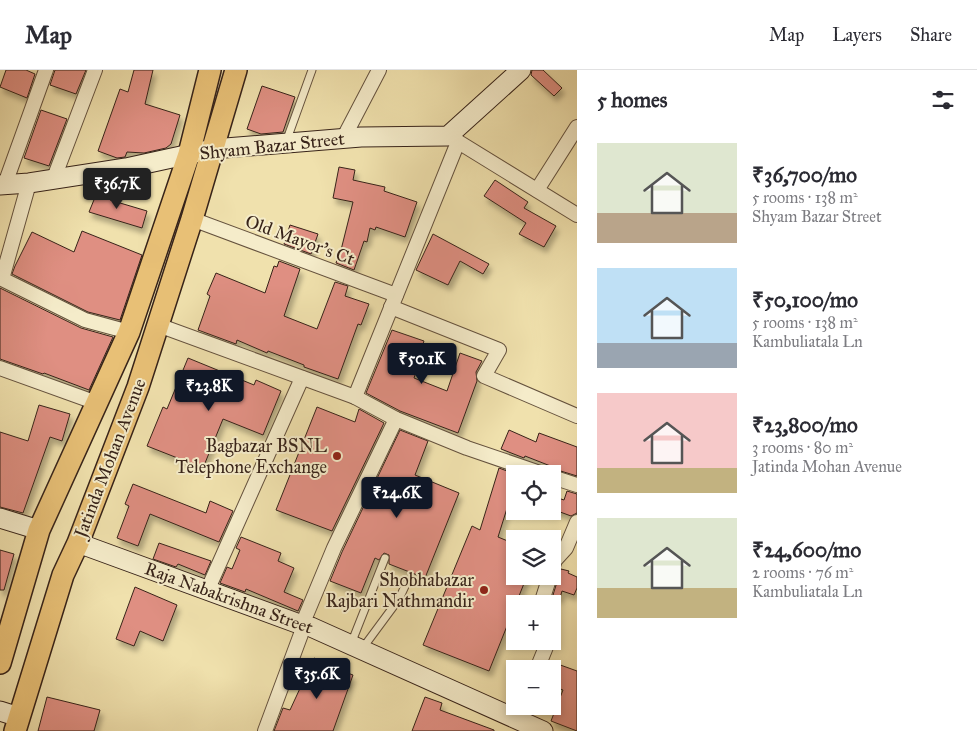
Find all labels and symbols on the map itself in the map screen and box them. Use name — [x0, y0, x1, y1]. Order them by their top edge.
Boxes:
street label: Shyam Bazar Street — [198, 127, 346, 165]
pin: ₹36.7K — [76, 168, 158, 210]
street label: Old Mayor's Ct — [242, 210, 358, 270]
pin: ₹50.1K — [381, 342, 463, 385]
pin: ₹23.8K — [168, 370, 250, 412]
street label: Jatinda Mohan Avenue — [69, 375, 151, 543]
place label: Bagbazar BSNL Telephone Exchange — [176, 435, 328, 479]
marker: Bagbazar BSNL Telephone Exchange — [331, 450, 343, 462]
pin: ₹24.6K — [356, 476, 438, 519]
street label: Raja Nabakrishna Street — [142, 557, 317, 639]
place label: Shobhabazar Rajbari Nathmandir — [325, 569, 474, 612]
marker: Shobhabazar Rajbari Nathmandir — [478, 584, 490, 596]
pin: ₹35.6K — [276, 658, 358, 700]

